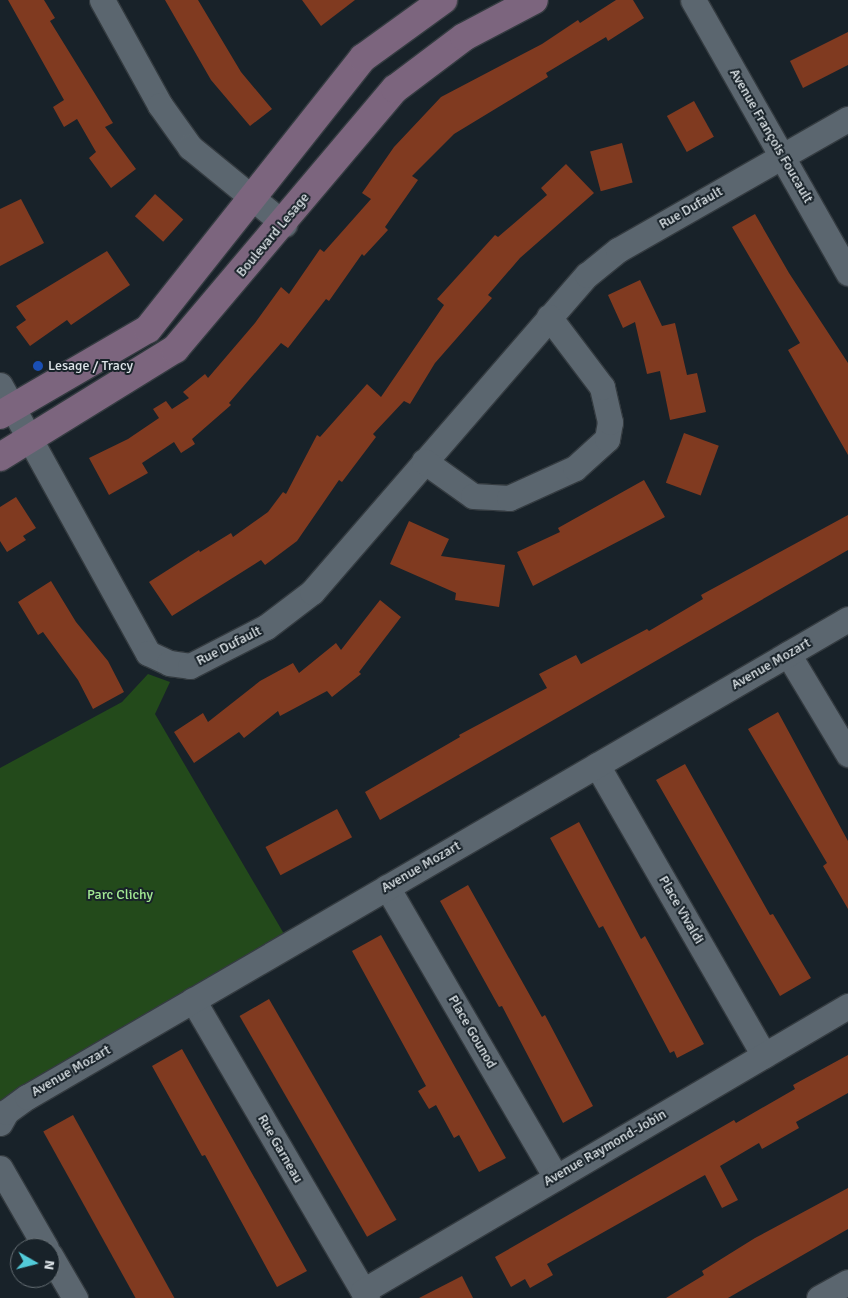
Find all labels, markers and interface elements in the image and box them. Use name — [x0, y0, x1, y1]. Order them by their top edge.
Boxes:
street label: Avenue François Foucault — [726, 66, 816, 206]
street label: Rue Dufault — [656, 183, 726, 233]
street label: Boulevard Lesage — [233, 189, 313, 281]
place label: Lesage / Tracy — [48, 358, 133, 374]
marker: Lesage / Tracy — [32, 360, 44, 372]
street label: Rue Dufault — [194, 622, 264, 670]
street label: Avenue Mozart — [728, 634, 814, 694]
street label: Avenue Mozart — [378, 837, 464, 897]
street label: Place Vivaldi — [655, 873, 707, 947]
park label: Parc Clichy — [87, 887, 153, 903]
street label: Place Gounod — [444, 992, 500, 1072]
street label: Avenue Mozart — [28, 1041, 114, 1101]
street label: Avenue Raymond-Jobin — [541, 1106, 669, 1190]
street label: Rue Garneau — [254, 1112, 306, 1186]
north arrow — [10, 1238, 60, 1288]
text: N — [40, 1259, 58, 1271]

